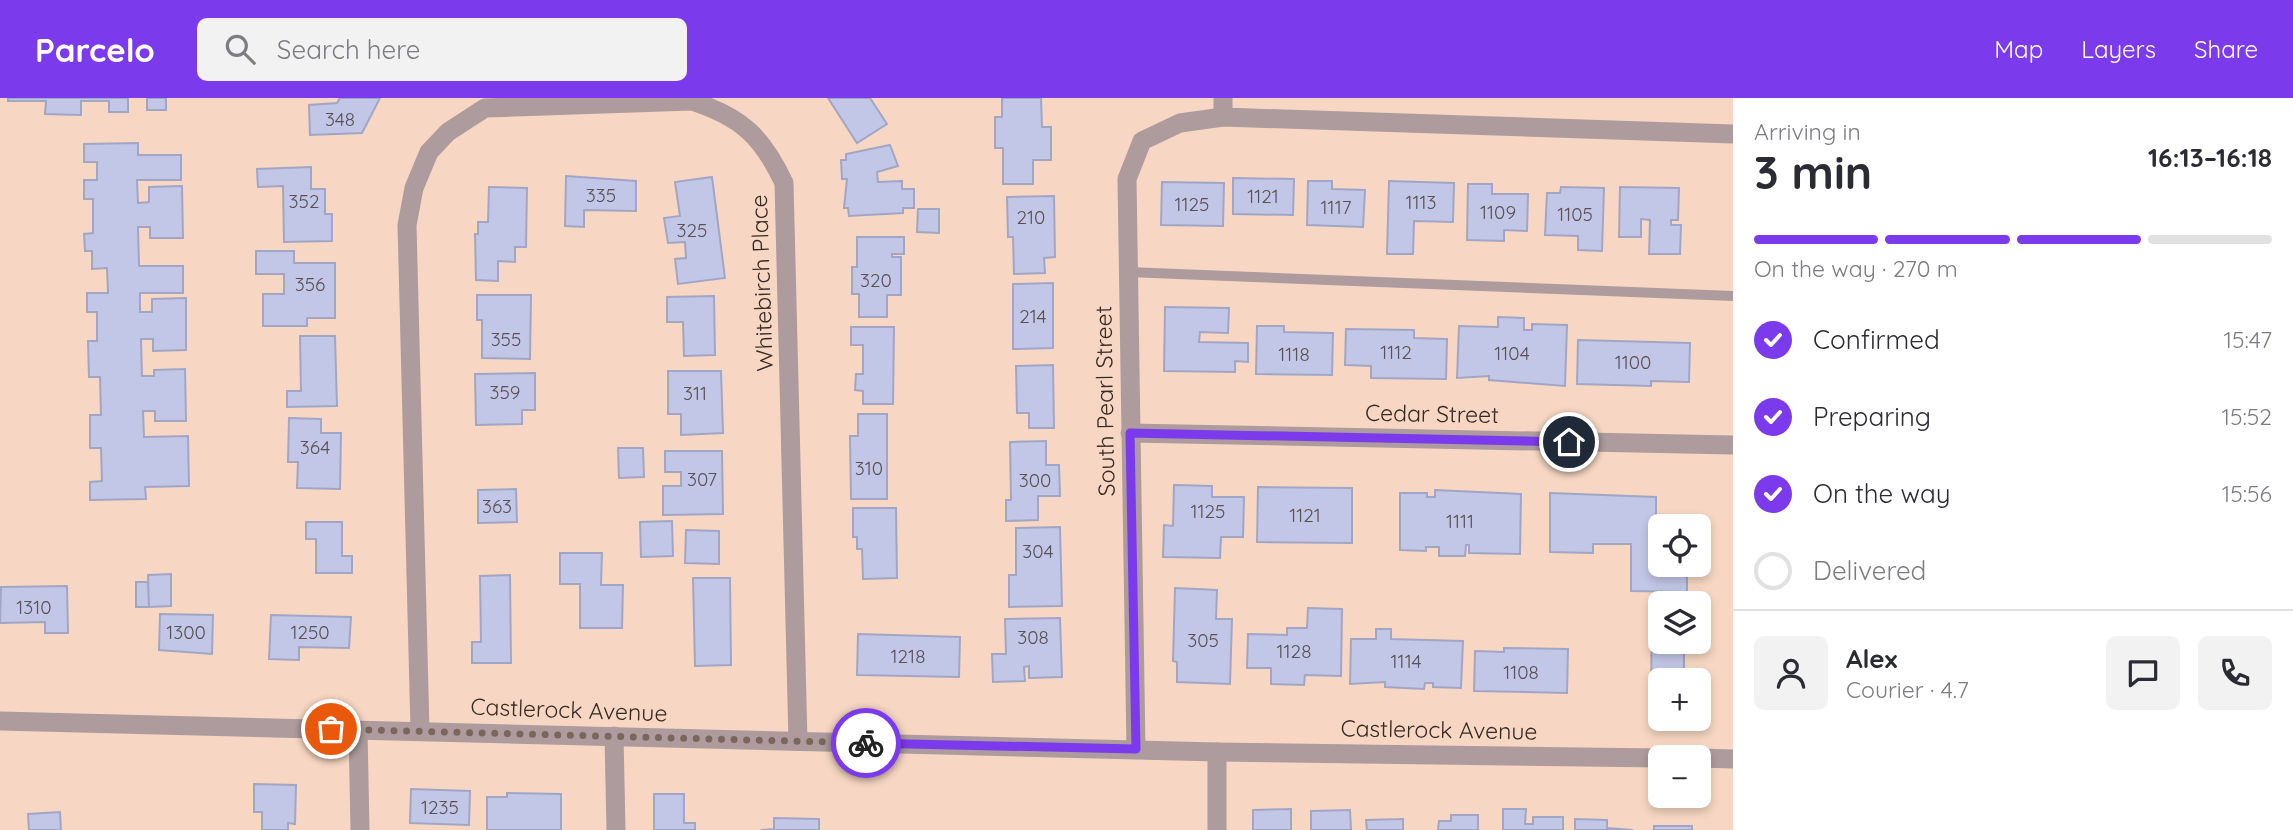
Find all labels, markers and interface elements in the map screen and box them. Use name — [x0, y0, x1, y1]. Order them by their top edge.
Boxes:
search box — [197, 18, 687, 81]
text: Parcelo — [35, 29, 155, 70]
icon: search — [221, 30, 259, 68]
text: Search here — [277, 33, 420, 66]
text: Map — [1994, 34, 2043, 64]
text: Layers — [2081, 34, 2156, 64]
text: Share — [2194, 34, 2258, 64]
house number: 348 — [325, 107, 355, 131]
text: Arriving in — [1754, 117, 1861, 146]
text: 16:13–16:18 — [2148, 141, 2272, 174]
text: 3 min — [1754, 143, 1872, 201]
house number: 335 — [586, 183, 616, 207]
house number: 1121 — [1247, 184, 1279, 208]
house number: 352 — [289, 189, 319, 213]
house number: 1113 — [1405, 190, 1437, 214]
house number: 1125 — [1175, 192, 1209, 216]
street label: Whitebirch Place — [744, 194, 779, 372]
house number: 1117 — [1321, 195, 1352, 219]
house number: 1109 — [1480, 200, 1516, 224]
house number: 1105 — [1557, 202, 1593, 226]
house number: 210 — [1017, 205, 1045, 229]
house number: 325 — [677, 218, 707, 242]
text: On the way · 270 m — [1754, 254, 1958, 283]
house number: 320 — [860, 268, 892, 292]
house number: 356 — [295, 272, 325, 296]
house number: 214 — [1019, 304, 1047, 328]
street label: South Pearl Street — [1088, 305, 1121, 497]
icon: check — [1754, 321, 1792, 359]
text: Confirmed — [1813, 323, 1940, 356]
text: 15:47 — [2223, 325, 2272, 354]
house number: 355 — [491, 327, 521, 351]
house number: 1112 — [1380, 340, 1412, 364]
house number: 1104 — [1494, 341, 1530, 365]
house number: 1118 — [1278, 342, 1310, 366]
house number: 1100 — [1615, 350, 1651, 374]
house number: 359 — [490, 380, 520, 404]
house number: 311 — [683, 381, 707, 405]
street label: Cedar Street — [1365, 398, 1499, 429]
icon: check — [1754, 398, 1792, 436]
text: Preparing — [1813, 400, 1931, 433]
text: 15:52 — [2221, 402, 2272, 431]
pin — [1539, 412, 1599, 472]
icon: home — [1550, 423, 1588, 461]
house number: 364 — [300, 435, 330, 459]
house number: 310 — [855, 456, 883, 480]
house number: 307 — [687, 467, 717, 491]
house number: 300 — [1019, 468, 1051, 492]
icon: check — [1754, 475, 1792, 513]
text: On the way — [1813, 477, 1951, 510]
text: 15:56 — [2222, 479, 2272, 508]
house number: 363 — [482, 494, 512, 518]
house number: 1125 — [1191, 499, 1225, 523]
house number: 1121 — [1289, 503, 1321, 527]
house number: 1111 — [1446, 509, 1474, 533]
map controls — [1648, 514, 1711, 808]
button: locate — [1648, 514, 1711, 577]
house number: 304 — [1022, 539, 1054, 563]
text: Delivered — [1813, 554, 1926, 587]
button: layers — [1648, 591, 1711, 654]
house number: 1310 — [16, 595, 52, 619]
house number: 1300 — [166, 620, 206, 644]
house number: 1250 — [290, 620, 330, 644]
house number: 308 — [1017, 625, 1049, 649]
house number: 305 — [1187, 628, 1219, 652]
button: person — [1754, 636, 1828, 710]
button: chat — [2106, 636, 2180, 710]
button: phone — [2198, 636, 2272, 710]
house number: 1128 — [1277, 639, 1311, 663]
text: Alex — [1846, 642, 1897, 675]
house number: 1218 — [891, 644, 925, 668]
house number: 1114 — [1391, 649, 1421, 673]
house number: 1108 — [1503, 660, 1539, 684]
button: + — [1648, 668, 1711, 731]
text: Courier · 4.7 — [1846, 675, 1969, 704]
street label: Castlerock Avenue — [470, 692, 668, 727]
pin — [301, 699, 361, 759]
courier — [831, 708, 901, 778]
icon: bag — [312, 710, 350, 748]
street label: Castlerock Avenue — [1340, 713, 1538, 746]
icon: bike — [847, 724, 885, 762]
button: − — [1648, 745, 1711, 808]
house number: 1235 — [421, 795, 459, 819]

